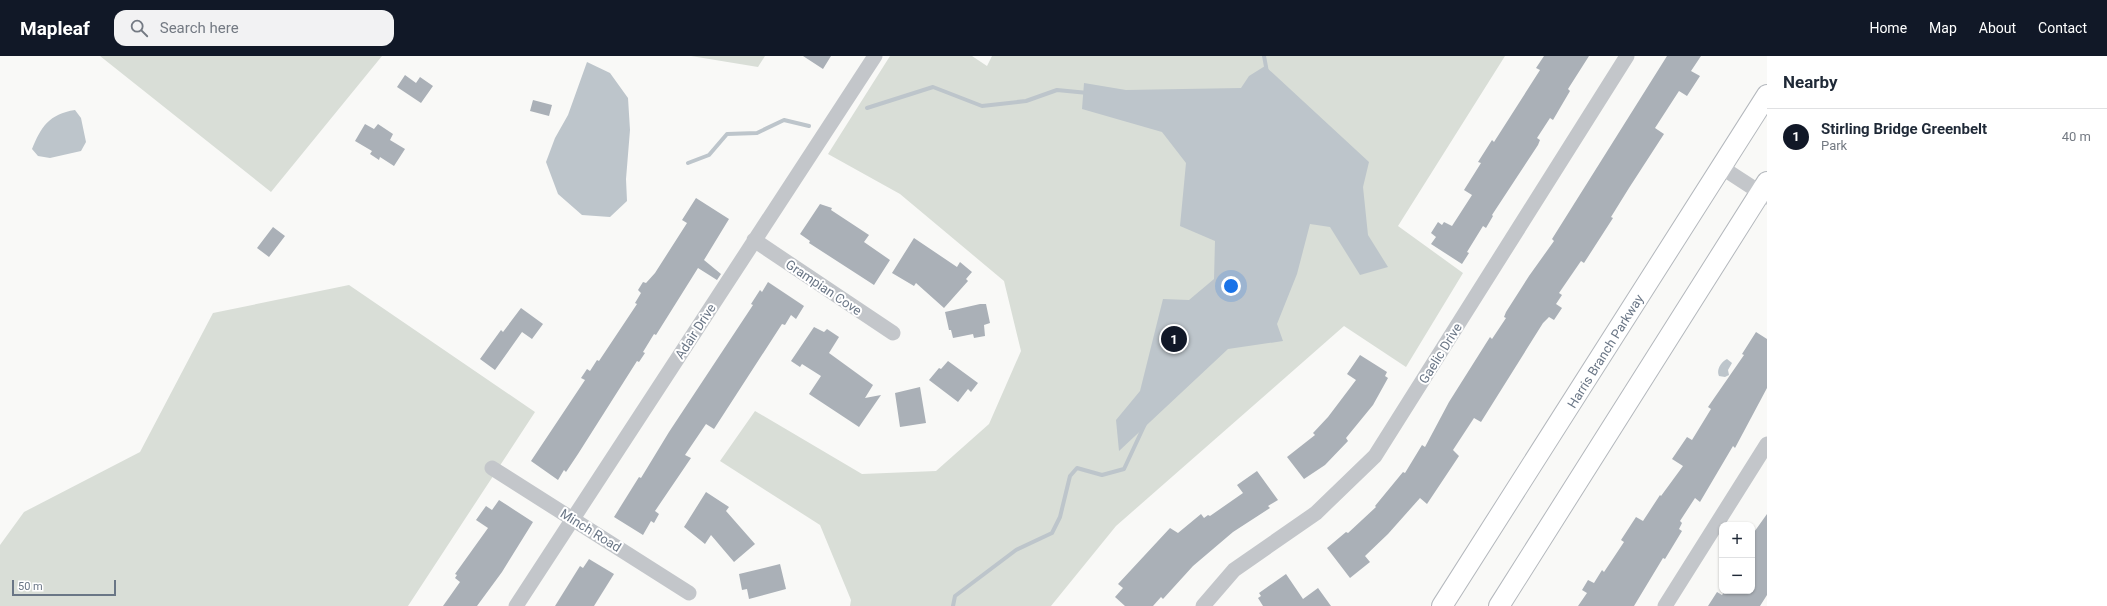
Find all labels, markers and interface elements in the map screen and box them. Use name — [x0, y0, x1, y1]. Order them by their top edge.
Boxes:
search box — [114, 10, 394, 46]
text: Mapleaf — [20, 17, 90, 40]
icon: search — [128, 17, 150, 39]
text: Search here — [160, 19, 239, 37]
text: Home — [1869, 20, 1907, 36]
text: Map — [1929, 20, 1957, 36]
text: About — [1979, 20, 2016, 36]
text: Contact — [2038, 20, 2087, 36]
text: Nearby — [1783, 72, 1838, 92]
text: Stirling Bridge Greenbelt — [1821, 120, 1987, 138]
text: 1 — [1792, 129, 1800, 144]
text: 40 m — [2062, 129, 2091, 144]
text: Park — [1821, 138, 1847, 153]
street label: Grampian Cove — [783, 257, 865, 318]
your location — [1221, 276, 1241, 296]
street label: Harris Branch Parkway — [1564, 292, 1647, 411]
street label: Adair Drive — [672, 301, 719, 362]
street label: Gaelic Drive — [1416, 320, 1465, 386]
pin: 1 — [1161, 324, 1187, 354]
street label: Minch Road — [558, 506, 624, 555]
map controls — [1719, 522, 1755, 594]
button: + — [1719, 522, 1755, 558]
button: − — [1719, 558, 1755, 594]
scale bar — [12, 578, 116, 597]
text: 50 m — [18, 580, 43, 593]

